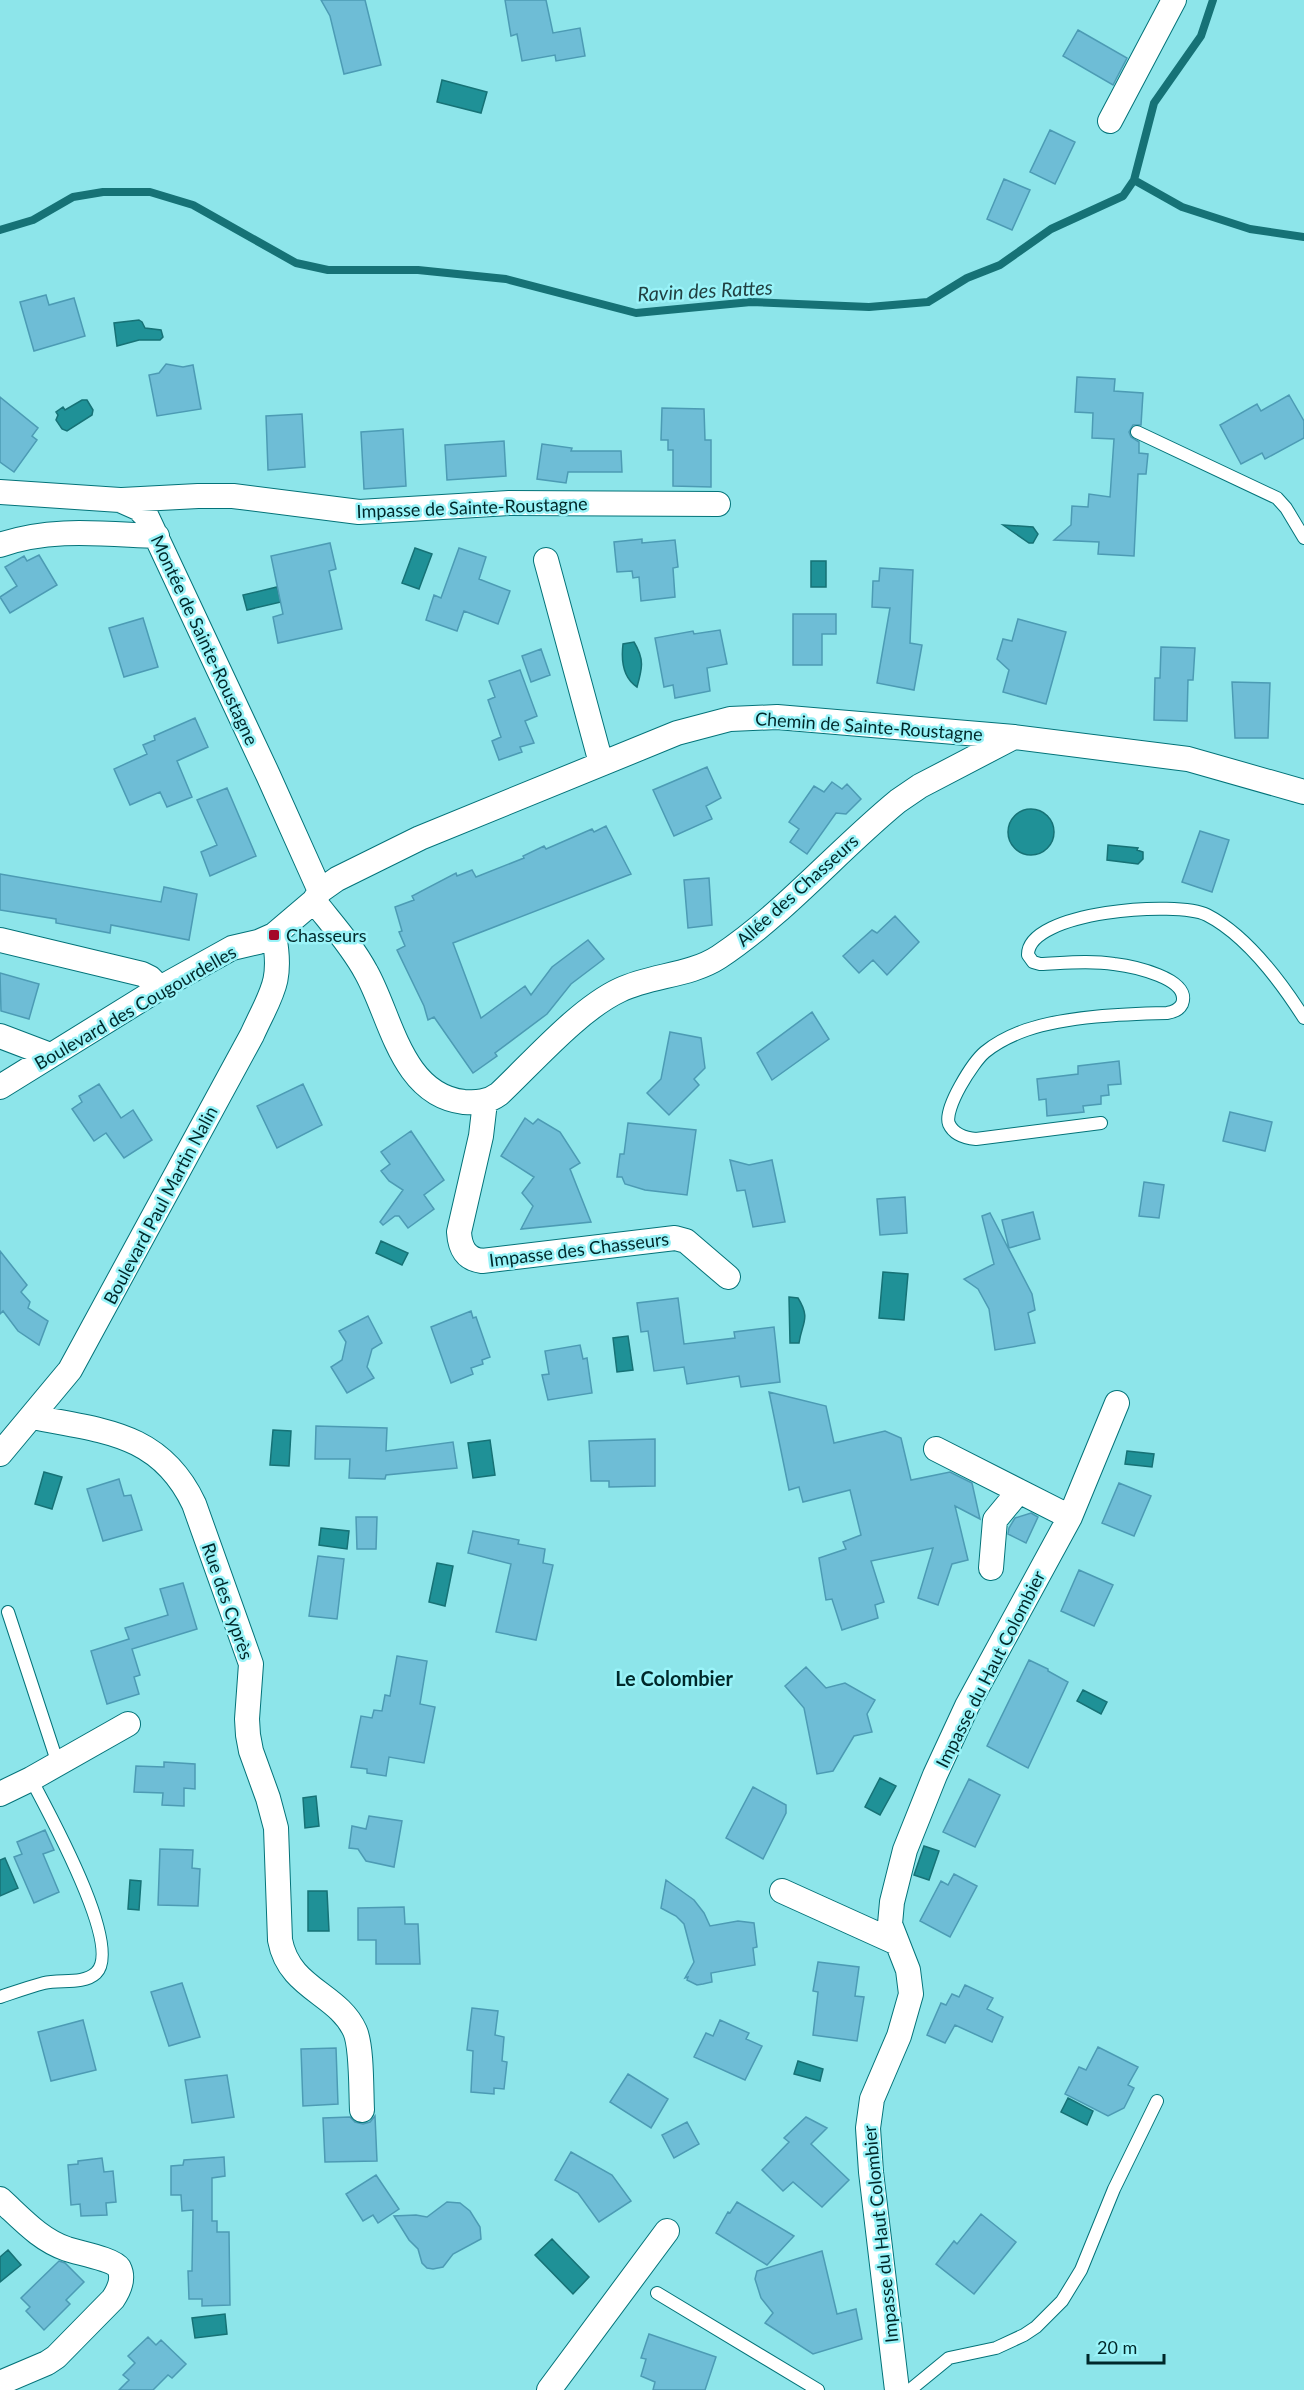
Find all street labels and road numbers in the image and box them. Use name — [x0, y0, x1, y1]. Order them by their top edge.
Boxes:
street label: Impasse de Sainte-Roustagne — [356, 492, 588, 522]
street label: Montée de Sainte-Roustagne — [147, 531, 263, 749]
street label: Chemin de Sainte-Roustagne — [755, 707, 983, 745]
street label: Allée des Chasseurs — [731, 829, 863, 951]
street label: Boulevard des Cougourdelles — [30, 940, 240, 1074]
street label: Boulevard Paul Martin Nalin — [98, 1102, 222, 1308]
street label: Impasse des Chasseurs — [488, 1227, 670, 1271]
street label: Rue des Cyprès — [198, 1540, 258, 1662]
street label: Impasse du Haut Colombier — [931, 1566, 1050, 1771]
street label: Impasse du Haut Colombier — [858, 2124, 902, 2344]

